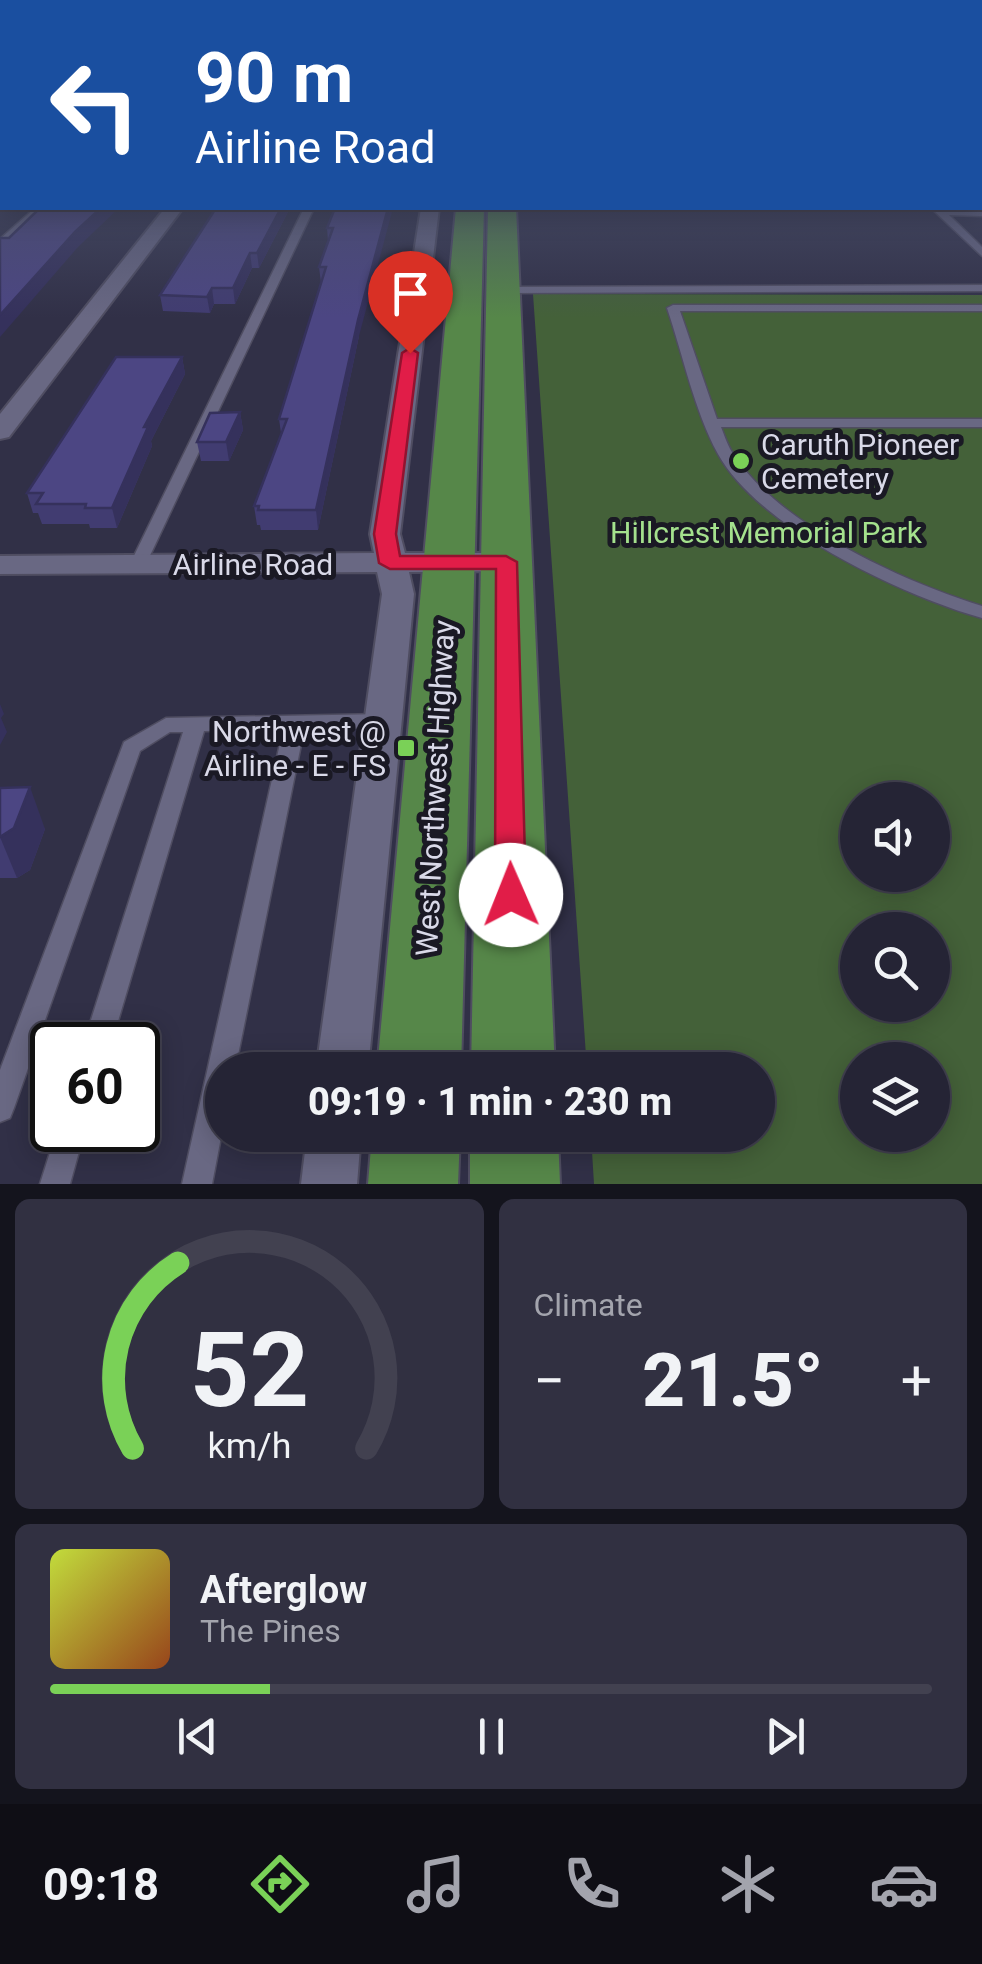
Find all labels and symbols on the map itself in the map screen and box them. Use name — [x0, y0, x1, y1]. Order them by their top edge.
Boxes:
pin — [368, 251, 453, 354]
place label: Caruth Pioneer Cemetery — [761, 427, 959, 496]
marker: Caruth Pioneer Cemetery — [730, 450, 752, 472]
park label: Hillcrest Memorial Park — [610, 515, 923, 550]
street label: Airline Road — [173, 547, 333, 582]
street label: West Northwest Highway — [409, 619, 461, 957]
place label: Northwest @ Airline - E - FS — [204, 714, 386, 783]
marker: Northwest @ Airline - E - FS — [395, 737, 417, 759]
position arrow — [459, 843, 563, 947]
speed limit sign: 60 — [30, 1022, 160, 1152]

